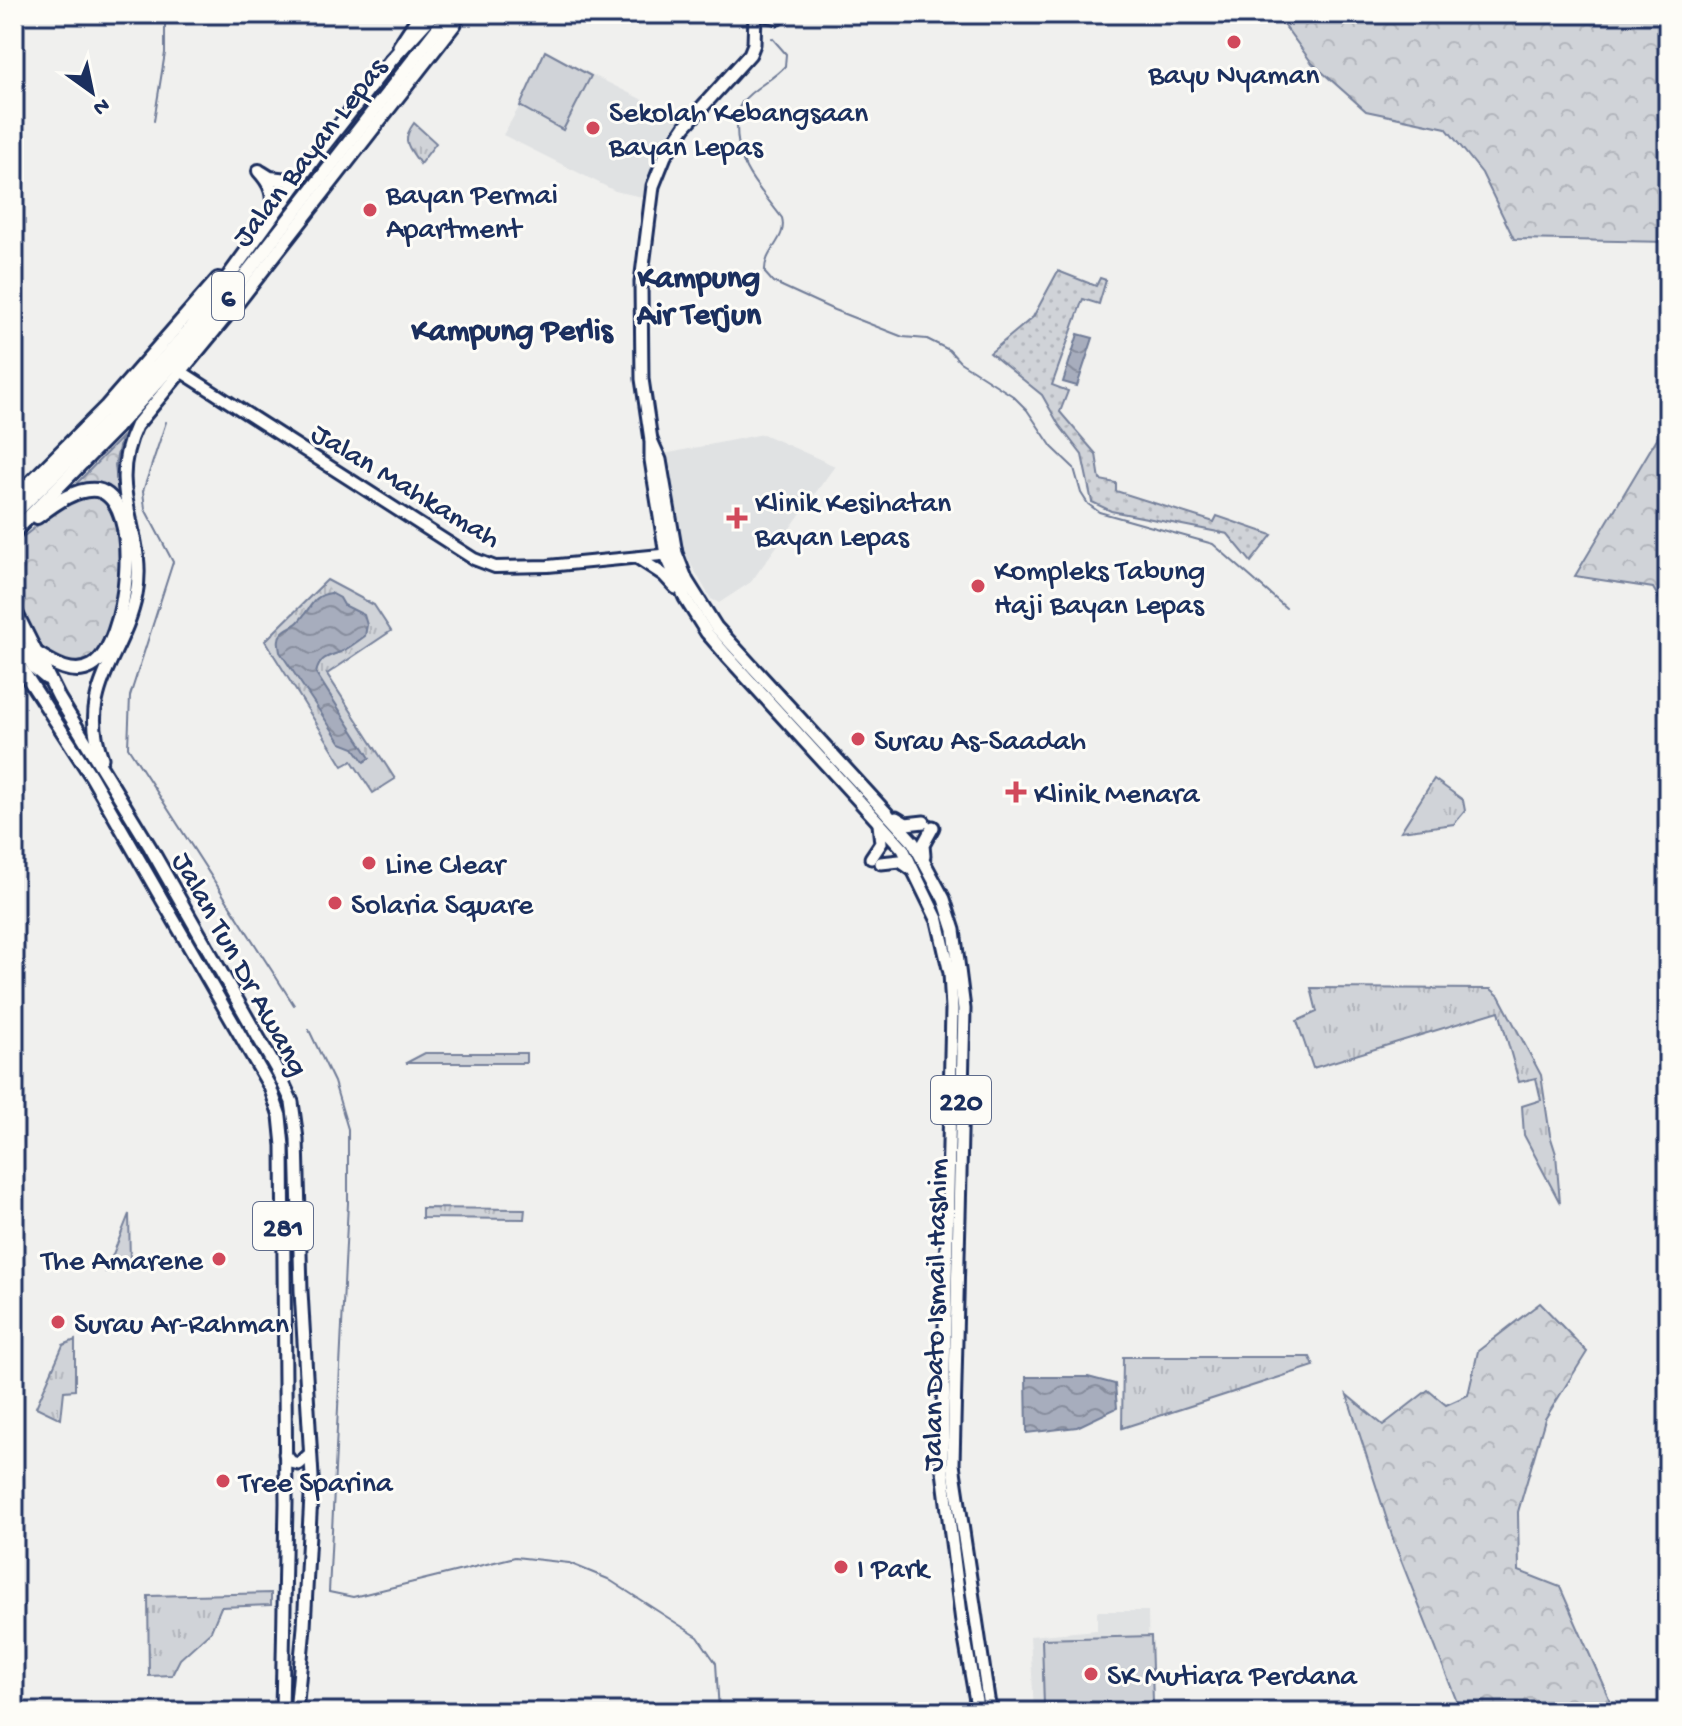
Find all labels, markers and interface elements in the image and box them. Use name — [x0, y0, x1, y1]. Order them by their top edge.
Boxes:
marker: Bayu Nyaman — [1225, 33, 1243, 51]
street label: Jalan Bayan Lepas — [227, 51, 397, 256]
north arrow — [52, 52, 132, 132]
place label: Bayu Nyaman — [1147, 60, 1320, 95]
text: N — [88, 91, 114, 120]
place label: Sekolah Kebangsaan Bayan Lepas — [608, 98, 868, 167]
marker: Sekolah Kebangsaan Bayan Lepas — [584, 119, 602, 137]
place label: Bayan Permai Apartment — [385, 180, 558, 249]
marker: Bayan Permai Apartment — [361, 201, 379, 219]
district label: Kampung Air Terjun — [636, 261, 762, 336]
road number: 6 — [212, 272, 244, 320]
district label: Kampung Perlis — [410, 314, 615, 352]
street label: Jalan Mahkamah — [304, 418, 506, 558]
place label: Klinik Kesihatan Bayan Lepas — [754, 488, 951, 557]
marker: Klinik Kesihatan Bayan Lepas — [726, 507, 748, 529]
place label: Kompleks Tabung Haji Bayan Lepas — [994, 556, 1205, 625]
marker: Kompleks Tabung Haji Bayan Lepas — [969, 577, 987, 595]
place label: Surau As-Saadah — [874, 726, 1086, 761]
marker: Surau As-Saadah — [849, 730, 867, 748]
place label: Klinik Menara — [1034, 779, 1201, 814]
marker: Klinik Menara — [1005, 781, 1027, 803]
street label: Jalan Tun Dr Awang — [162, 847, 314, 1083]
place label: Line Clear — [385, 850, 507, 885]
marker: Line Clear — [360, 854, 378, 872]
place label: Solaria Square — [351, 890, 534, 925]
marker: Solaria Square — [326, 894, 344, 912]
road number: 220 — [931, 1076, 991, 1124]
street label: Jalan Dato Ismail Hashim — [917, 1158, 958, 1472]
road number: 281 — [253, 1202, 313, 1250]
place label: The Amarene — [39, 1246, 204, 1281]
marker: The Amarene — [210, 1250, 228, 1268]
place label: Surau Ar-Rahman — [74, 1309, 289, 1344]
marker: Surau Ar-Rahman — [49, 1313, 67, 1331]
place label: Tree Sparina — [237, 1468, 394, 1503]
marker: Tree Sparina — [214, 1472, 232, 1490]
place label: I Park — [857, 1554, 931, 1589]
marker: I Park — [832, 1558, 850, 1576]
place label: SK Mutiara Perdana — [1107, 1661, 1358, 1696]
marker: SK Mutiara Perdana — [1082, 1665, 1100, 1683]

